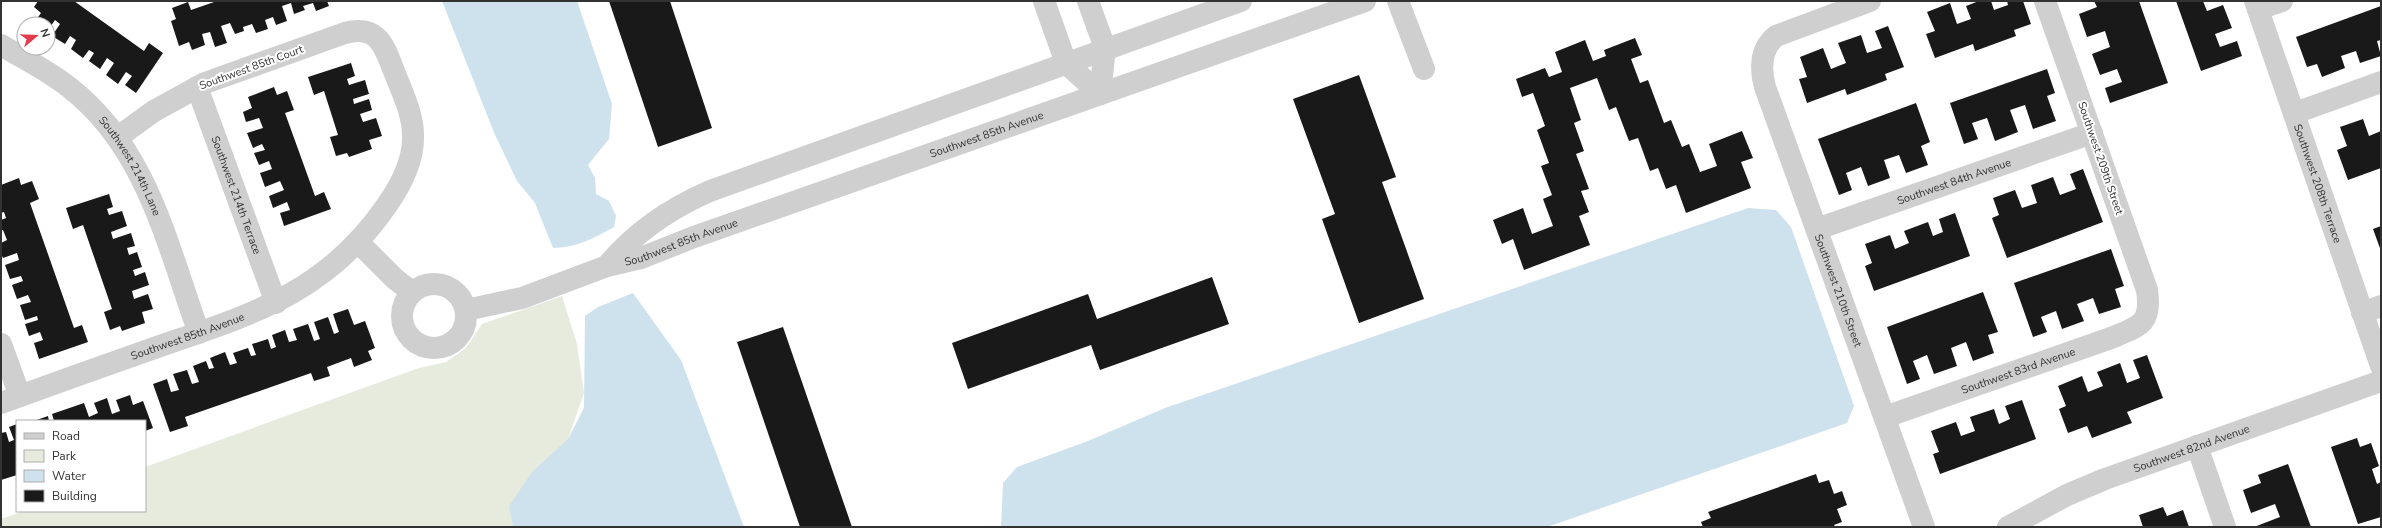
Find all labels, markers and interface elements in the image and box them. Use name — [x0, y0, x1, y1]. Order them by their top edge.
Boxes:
north arrow — [16, 16, 56, 56]
text: N — [37, 27, 53, 39]
street label: Southwest 85th Court — [197, 42, 305, 93]
street label: Southwest 209th Street — [2074, 100, 2127, 217]
street label: Southwest 85th Avenue — [928, 108, 1046, 162]
street label: Southwest 214th Lane — [95, 113, 164, 218]
street label: Southwest 208th Terrace — [2290, 122, 2345, 245]
street label: Southwest 214th Terrace — [208, 134, 265, 257]
street label: Southwest 84th Avenue — [1895, 155, 2013, 208]
street label: Southwest 85th Avenue — [623, 215, 740, 270]
street label: Southwest 210th Street — [1811, 232, 1865, 349]
street label: Southwest 85th Avenue — [129, 309, 247, 364]
street label: Southwest 83rd Avenue — [1959, 344, 2077, 398]
legend — [16, 420, 146, 512]
street label: Southwest 82nd Avenue — [2131, 421, 2252, 476]
text: Road — [52, 428, 80, 444]
text: Park — [52, 448, 77, 464]
text: Water — [52, 468, 86, 484]
text: Building — [52, 488, 97, 504]

